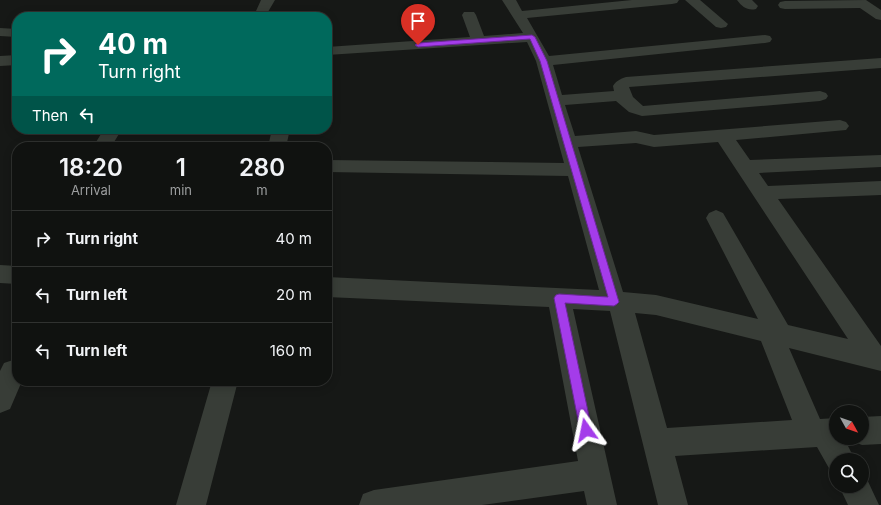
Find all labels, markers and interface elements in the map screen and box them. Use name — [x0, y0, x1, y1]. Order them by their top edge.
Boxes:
pin — [401, 4, 435, 45]
icon: arrive — [407, 10, 429, 32]
text: 40 m — [98, 27, 168, 61]
icon: right — [32, 28, 84, 80]
text: Turn right — [98, 61, 181, 82]
icon: left — [76, 104, 98, 126]
text: Then — [32, 106, 68, 125]
text: 18:20 — [59, 153, 123, 182]
text: 1 — [176, 153, 186, 182]
text: 280 — [239, 153, 285, 182]
text: Arrival — [71, 182, 111, 198]
text: min — [170, 182, 192, 198]
text: m — [256, 182, 268, 198]
icon: right — [32, 228, 54, 250]
text: Turn right — [66, 229, 138, 248]
text: 40 m — [275, 229, 312, 248]
icon: left — [32, 284, 54, 306]
text: Turn left — [66, 285, 127, 304]
text: 20 m — [276, 285, 312, 304]
icon: left — [32, 340, 54, 362]
text: Turn left — [66, 341, 127, 360]
text: 160 m — [270, 341, 312, 360]
north arrow — [829, 405, 869, 445]
map controls — [829, 405, 869, 493]
position arrow — [565, 409, 607, 451]
button: search — [829, 453, 869, 493]

